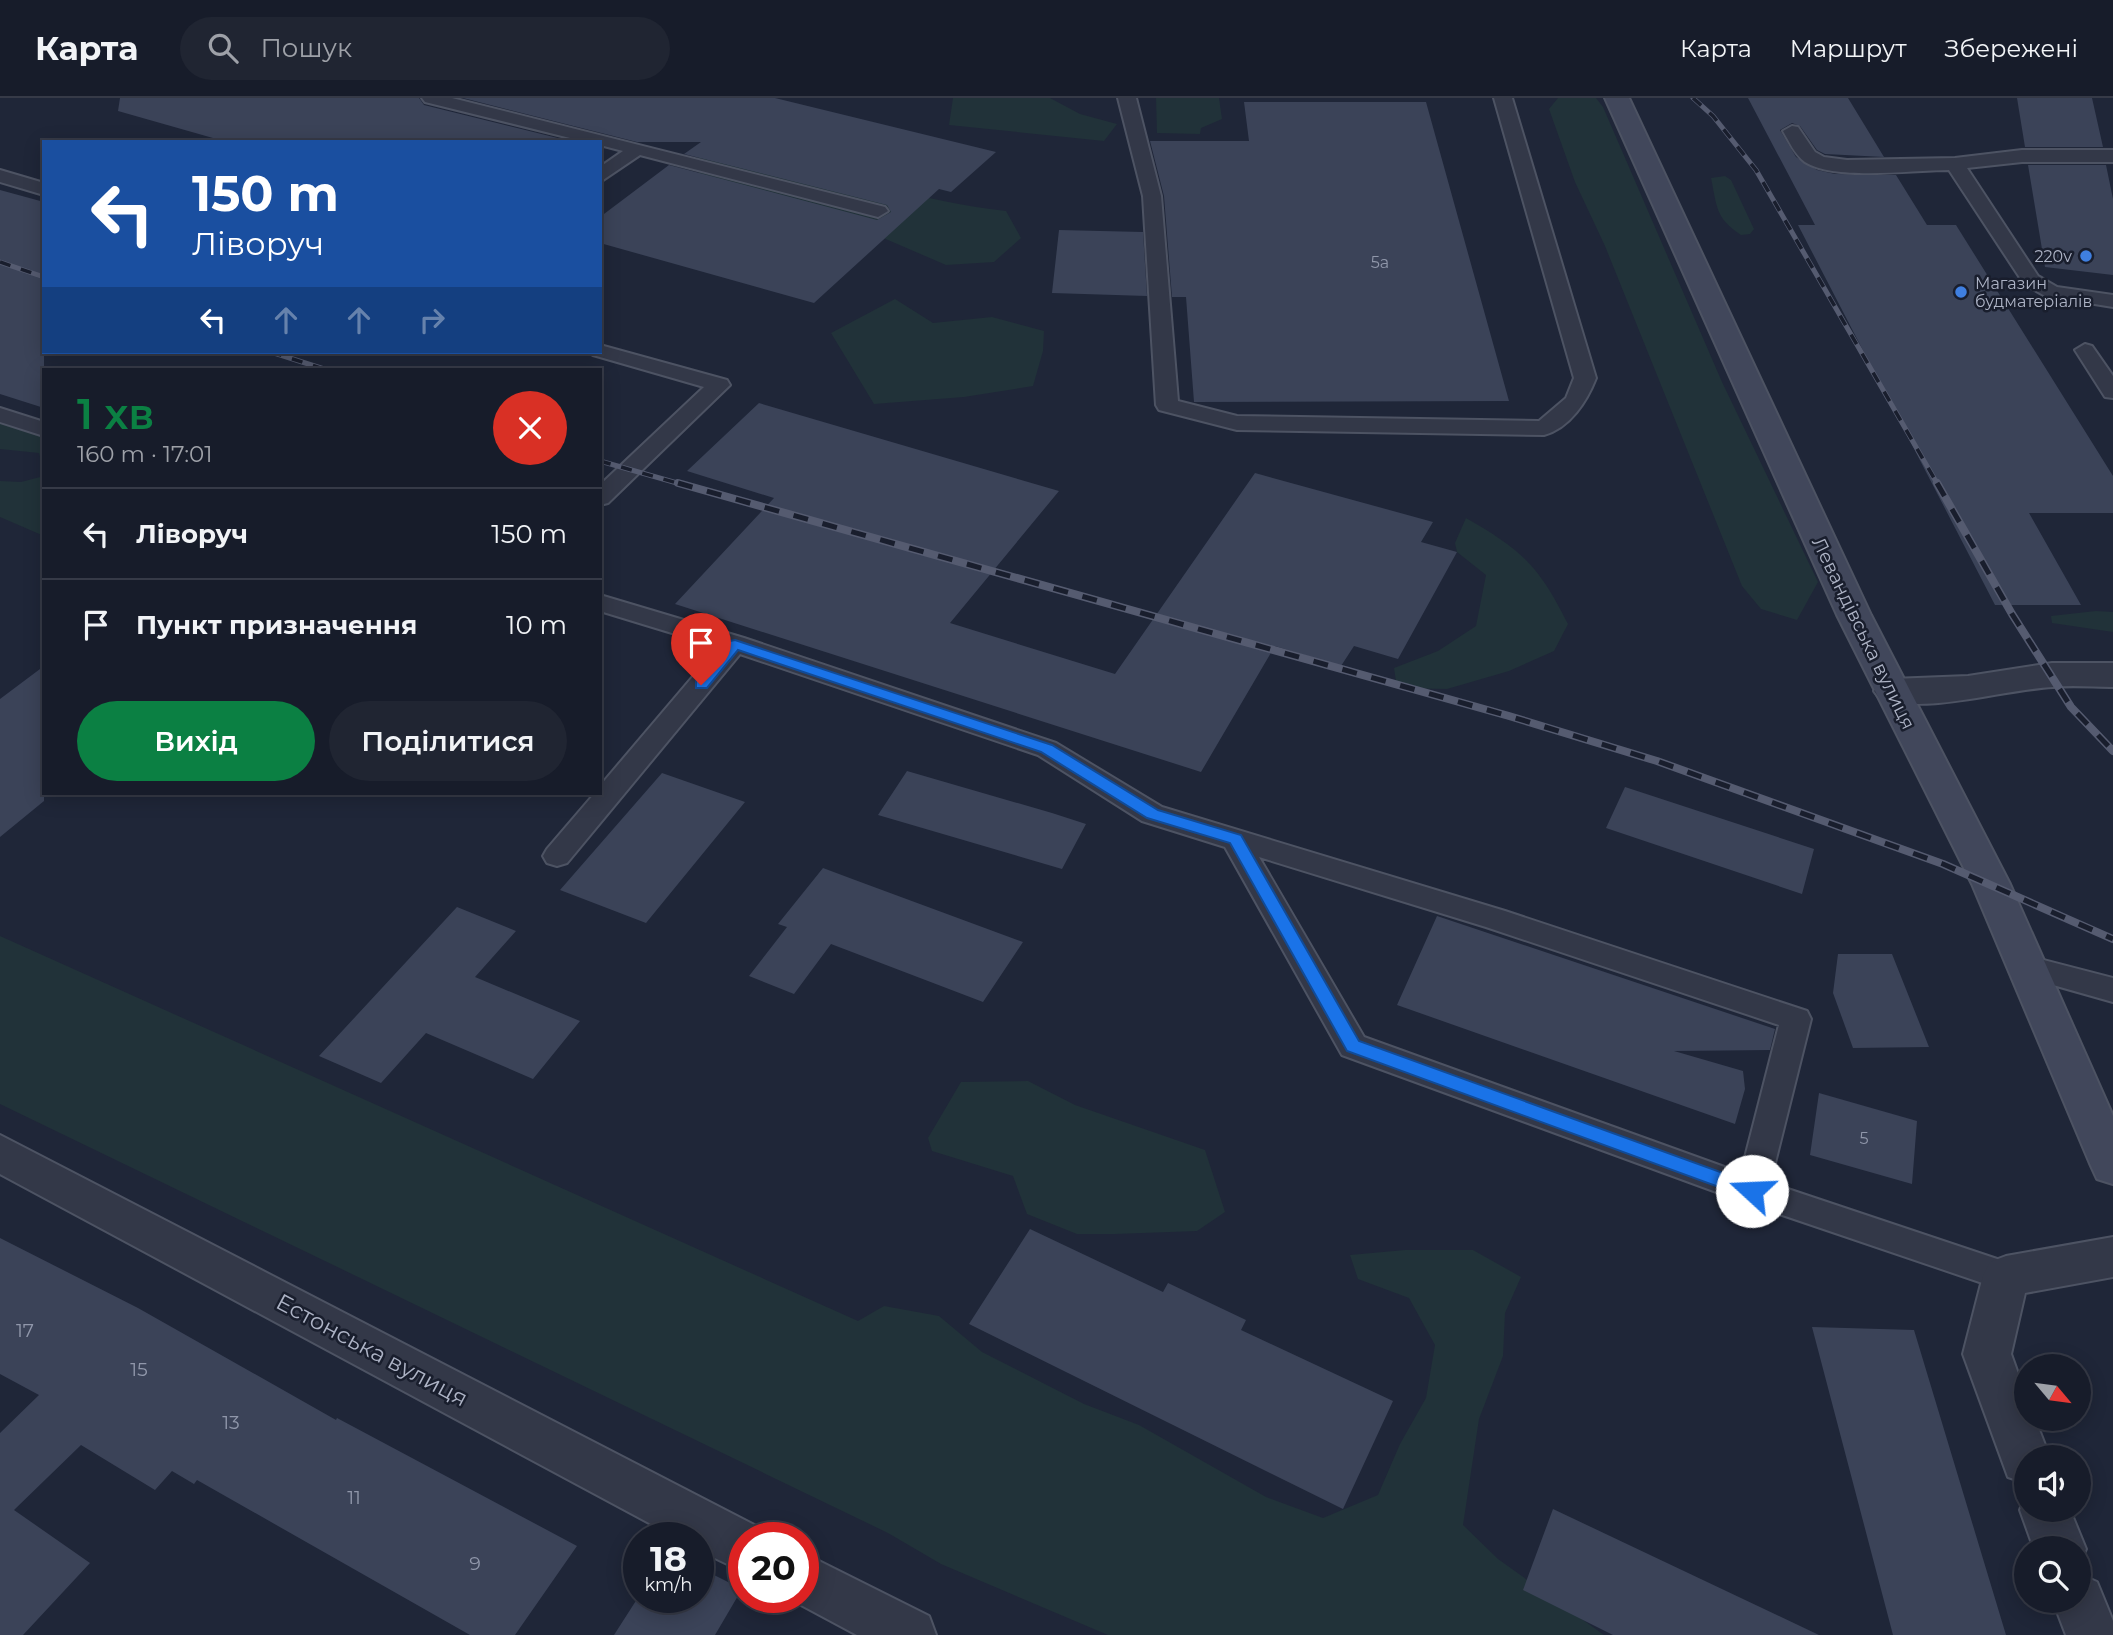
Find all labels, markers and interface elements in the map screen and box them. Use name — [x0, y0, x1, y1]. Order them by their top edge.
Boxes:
search box — [180, 17, 670, 80]
text: Карта — [35, 28, 138, 68]
icon: search — [204, 29, 242, 67]
text: Пошук — [260, 32, 352, 64]
text: Карта — [1680, 34, 1752, 63]
text: Маршрут — [1790, 34, 1907, 63]
text: Збережені — [1945, 34, 2078, 63]
text: 150 m — [192, 164, 339, 223]
icon: left — [77, 168, 168, 259]
text: Ліворуч — [192, 224, 324, 263]
place label: 220v — [2034, 247, 2072, 266]
marker: 220v — [2078, 248, 2094, 264]
house number: 5а — [1371, 253, 1389, 272]
place label: Магазин будматеріалів — [1975, 274, 2092, 311]
marker: Магазин будматеріалів — [1953, 284, 1969, 300]
icon: left — [194, 301, 232, 339]
icon: ahead — [267, 301, 305, 339]
icon: ahead — [340, 301, 378, 339]
icon: right — [413, 301, 451, 339]
text: 1 хв — [77, 388, 154, 440]
button: close — [493, 391, 567, 465]
text: 160 m · 17:01 — [77, 440, 213, 468]
icon: left — [77, 515, 115, 553]
text: Ліворуч — [136, 518, 248, 550]
text: 150 m — [491, 518, 567, 550]
street label: Левандівська вулиця — [1807, 533, 1920, 733]
icon: arrive — [77, 606, 115, 644]
text: Пункт призначення — [136, 609, 417, 641]
text: 10 m — [506, 609, 567, 641]
pin — [671, 613, 731, 685]
icon: arrive — [682, 624, 720, 662]
button: Вихід — [77, 701, 315, 781]
button: Поділитися — [329, 701, 567, 781]
house number: 5 — [1859, 1129, 1869, 1148]
position arrow — [1715, 1154, 1789, 1228]
street label: Естонська вулиця — [271, 1288, 473, 1412]
house number: 17 — [16, 1319, 34, 1342]
north arrow — [2014, 1354, 2091, 1432]
map controls — [2014, 1354, 2091, 1613]
house number: 15 — [130, 1358, 148, 1381]
house number: 13 — [222, 1411, 240, 1434]
button: sound — [2014, 1445, 2091, 1522]
house number: 11 — [347, 1486, 361, 1509]
speed limit sign: 20 — [728, 1522, 819, 1613]
button: search — [2014, 1536, 2091, 1613]
text: 18 — [650, 1537, 687, 1580]
house number: 9 — [469, 1552, 481, 1575]
text: km/h — [644, 1574, 693, 1596]

